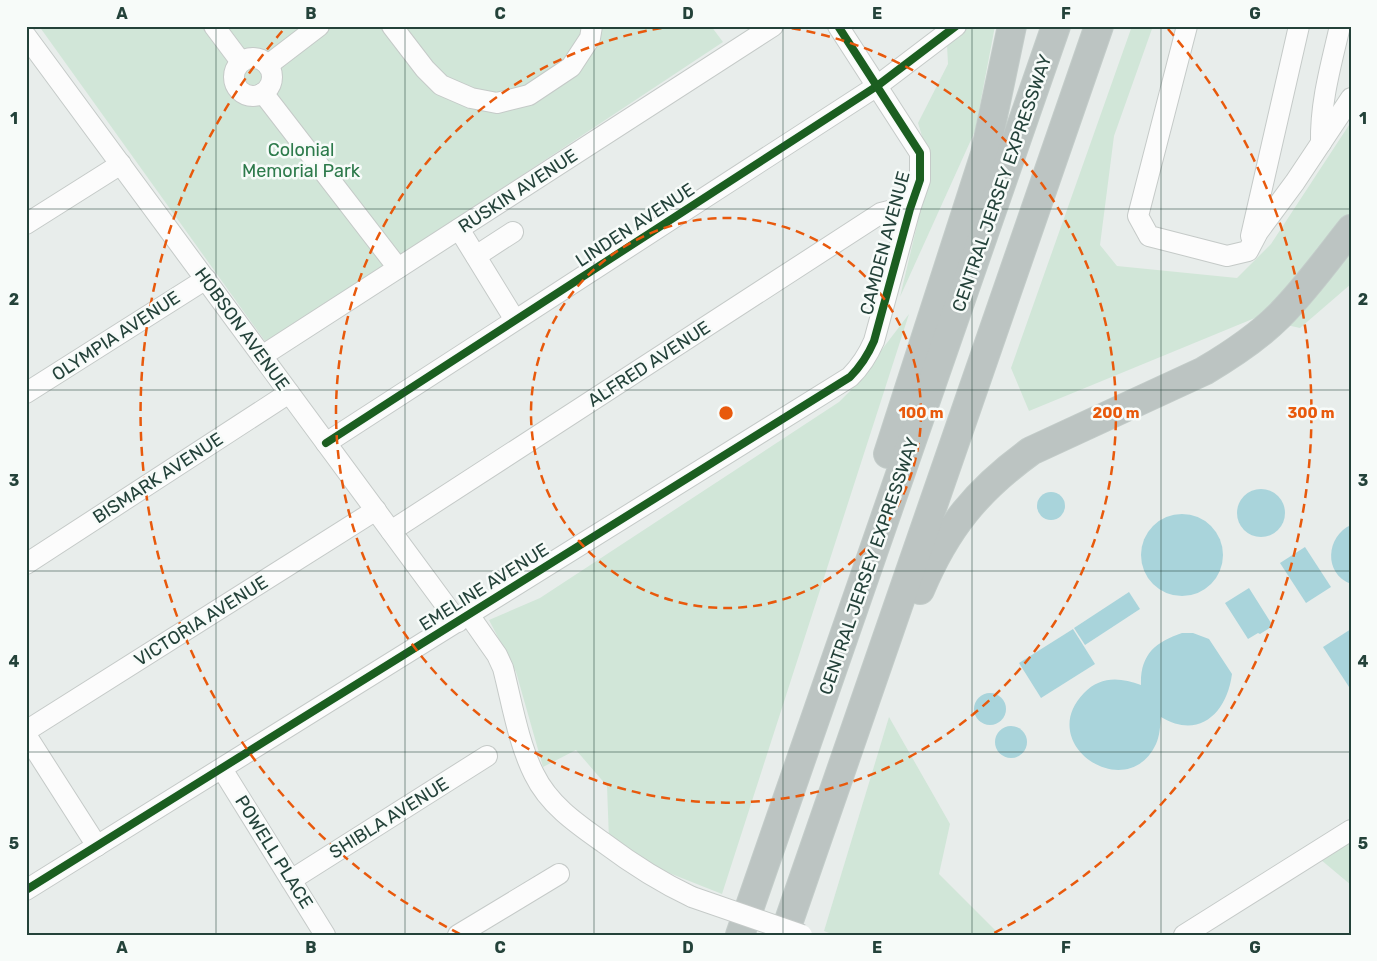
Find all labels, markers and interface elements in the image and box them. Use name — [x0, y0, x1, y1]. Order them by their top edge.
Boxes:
text: A — [116, 4, 128, 23]
text: B — [305, 4, 317, 23]
text: C — [494, 4, 506, 23]
text: D — [682, 4, 694, 23]
text: E — [872, 4, 882, 23]
text: F — [1061, 4, 1071, 23]
text: G — [1249, 4, 1261, 23]
street label: CENTRAL JERSEY EXPRESSWAY — [948, 51, 1057, 315]
text: 1 — [10, 109, 18, 128]
text: 1 — [1359, 109, 1367, 128]
park label: Colonial Memorial Park — [242, 139, 361, 182]
street label: RUSKIN AVENUE — [454, 144, 582, 238]
street label: CAMDEN AVENUE — [855, 169, 915, 317]
street label: LINDEN AVENUE — [571, 178, 699, 272]
street label: HOBSON AVENUE — [190, 263, 294, 395]
street label: OLYMPIA AVENUE — [48, 286, 184, 386]
text: 2 — [9, 290, 19, 309]
text: 2 — [1358, 290, 1368, 309]
street label: ALFRED AVENUE — [584, 316, 714, 412]
centre of rings — [717, 404, 735, 422]
text: 100 m — [899, 404, 943, 422]
text: 200 m — [1092, 404, 1140, 422]
text: 300 m — [1287, 404, 1335, 422]
street label: BISMARK AVENUE — [89, 428, 227, 528]
street label: CENTRAL JERSEY EXPRESSWAY — [815, 434, 924, 698]
text: 3 — [9, 471, 19, 490]
text: 3 — [1358, 471, 1368, 490]
street label: EMELINE AVENUE — [415, 538, 553, 636]
street label: VICTORIA AVENUE — [130, 571, 272, 671]
text: 4 — [9, 652, 20, 671]
text: 4 — [1358, 652, 1369, 671]
street label: SHIBLA AVENUE — [325, 772, 453, 864]
street label: POWELL PLACE — [230, 791, 318, 913]
text: 5 — [9, 834, 19, 853]
text: 5 — [1358, 834, 1368, 853]
text: A — [116, 938, 128, 957]
text: B — [305, 938, 317, 957]
text: C — [494, 938, 506, 957]
text: D — [682, 938, 694, 957]
text: E — [872, 938, 882, 957]
text: F — [1061, 938, 1071, 957]
text: G — [1249, 938, 1261, 957]

